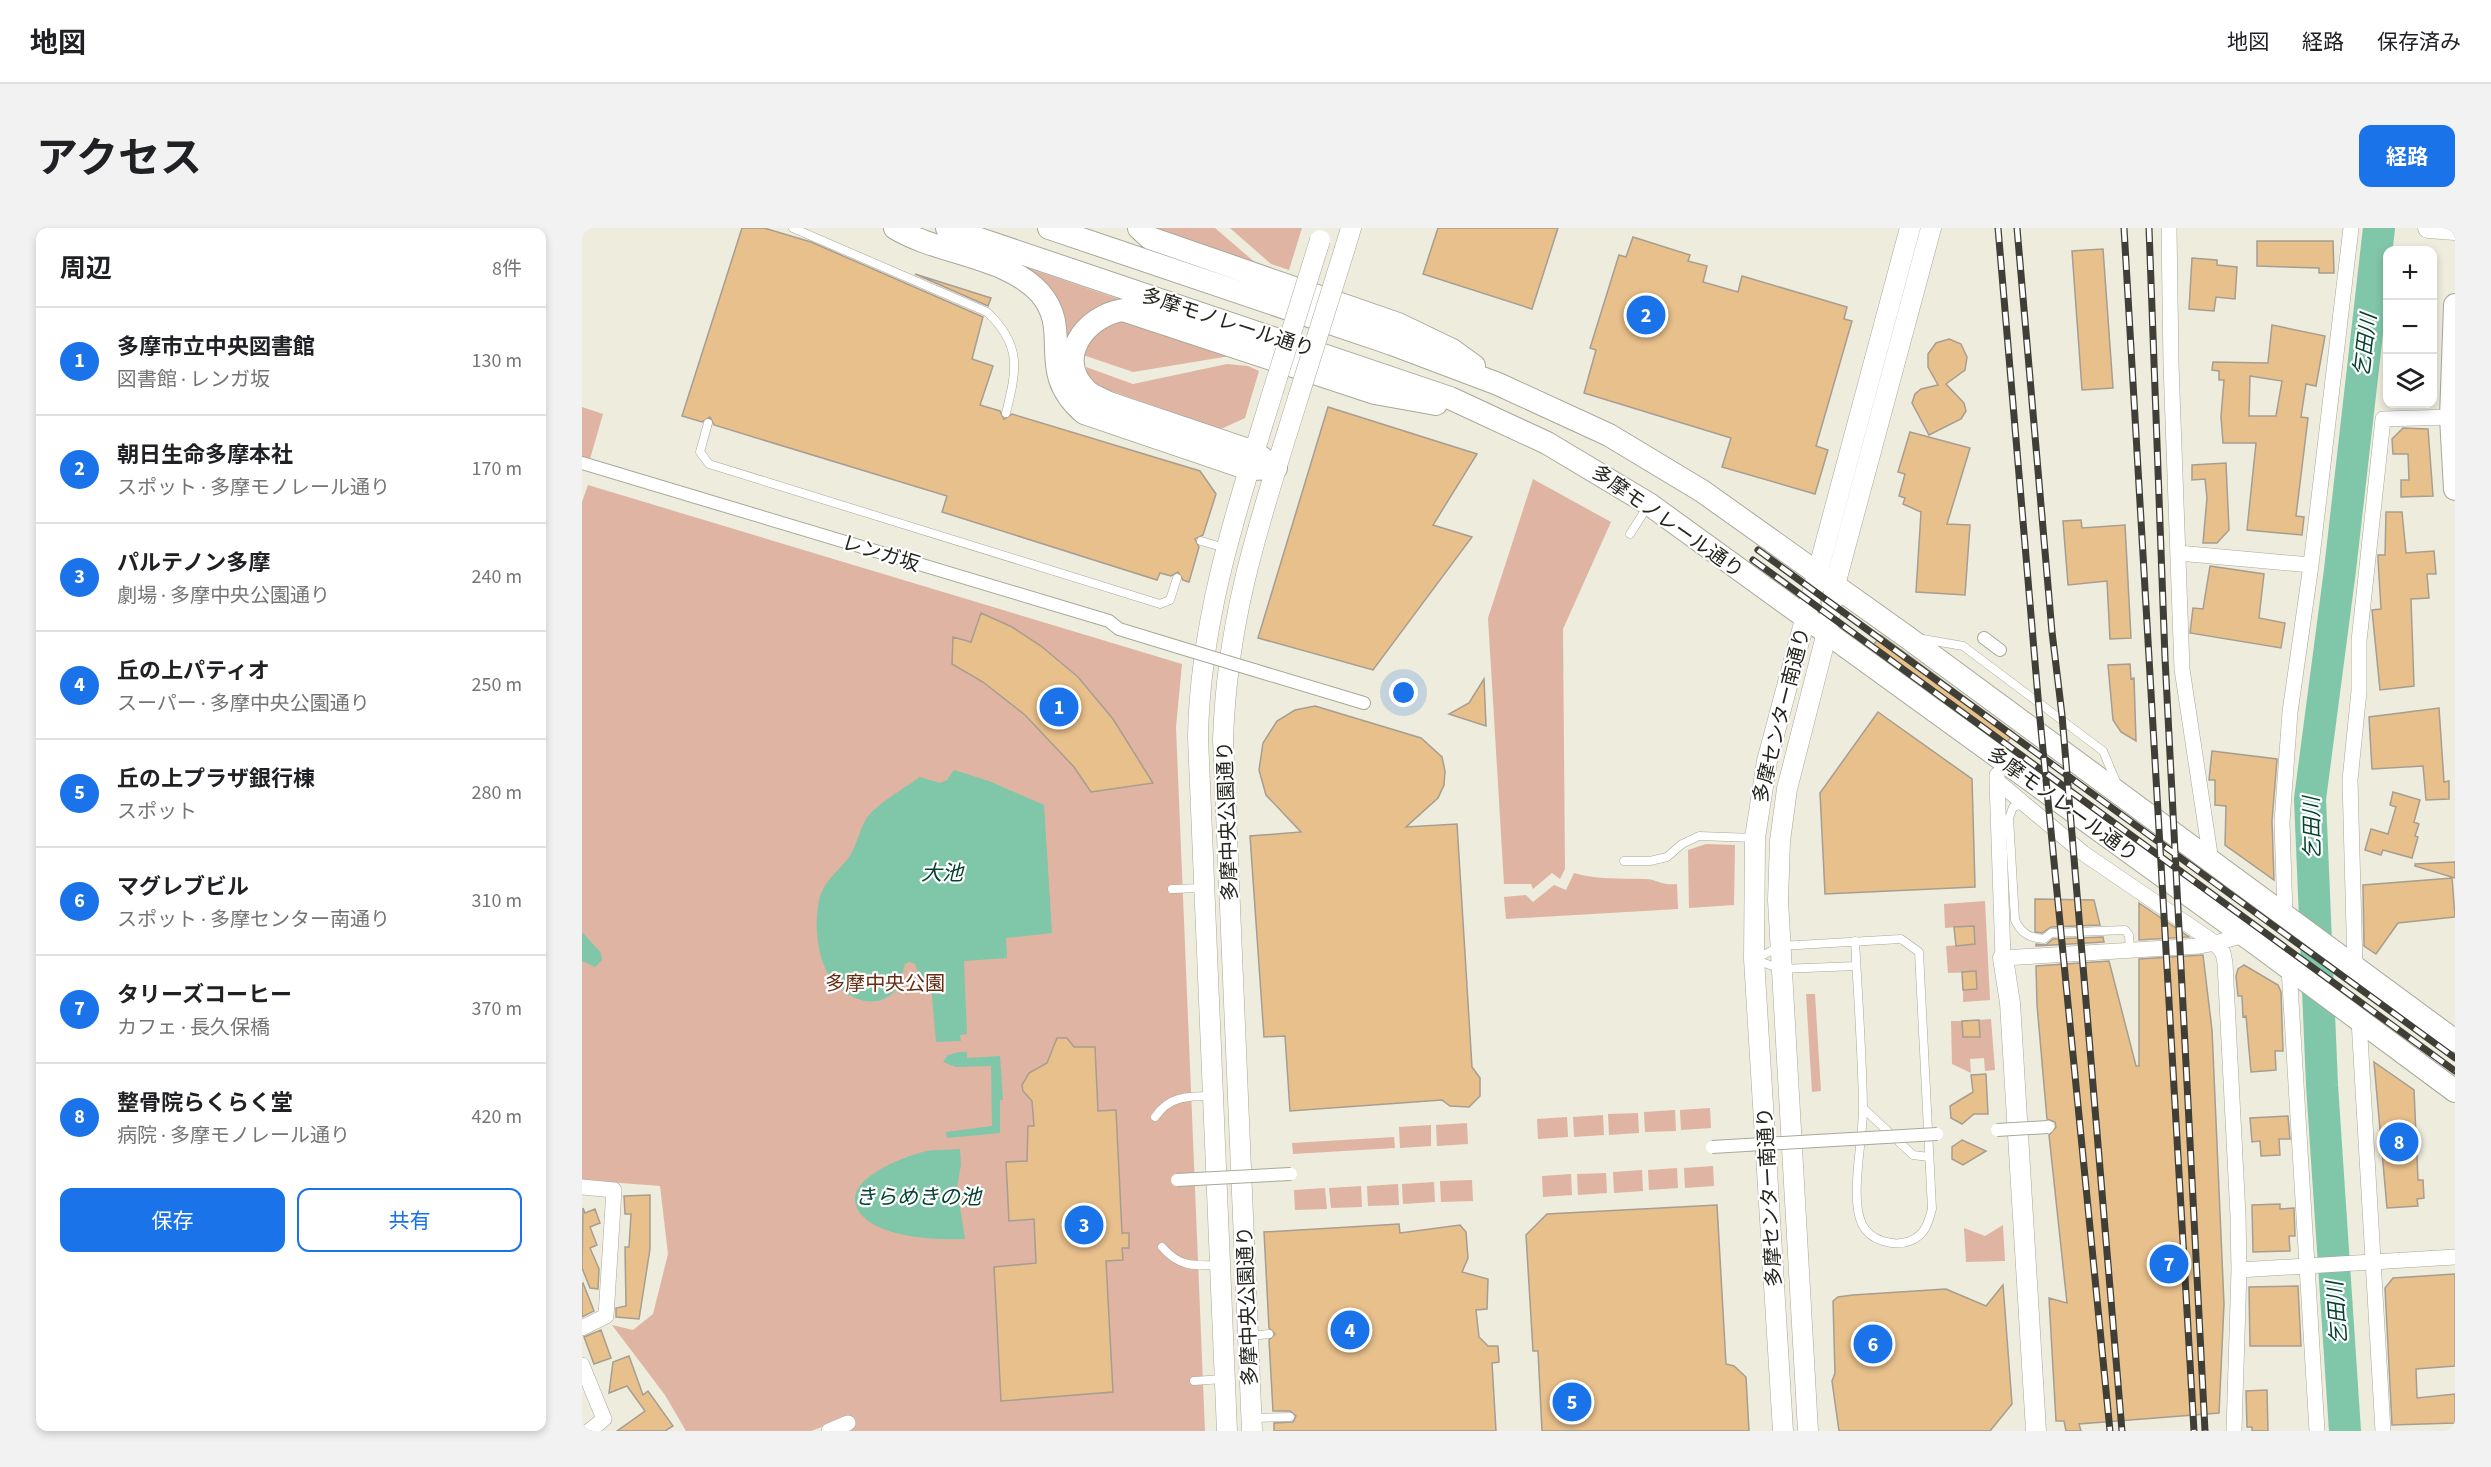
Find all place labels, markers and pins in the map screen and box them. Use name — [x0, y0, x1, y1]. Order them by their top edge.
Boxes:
pin: 2 — [1626, 292, 1666, 338]
pin: 1 — [1040, 684, 1078, 730]
pin: 8 — [2380, 1120, 2418, 1164]
pin: 3 — [1064, 1202, 1104, 1248]
pin: 7 — [2150, 1242, 2188, 1286]
pin: 4 — [1330, 1308, 1370, 1352]
pin: 6 — [1854, 1322, 1892, 1366]
pin: 5 — [1552, 1380, 1592, 1424]

